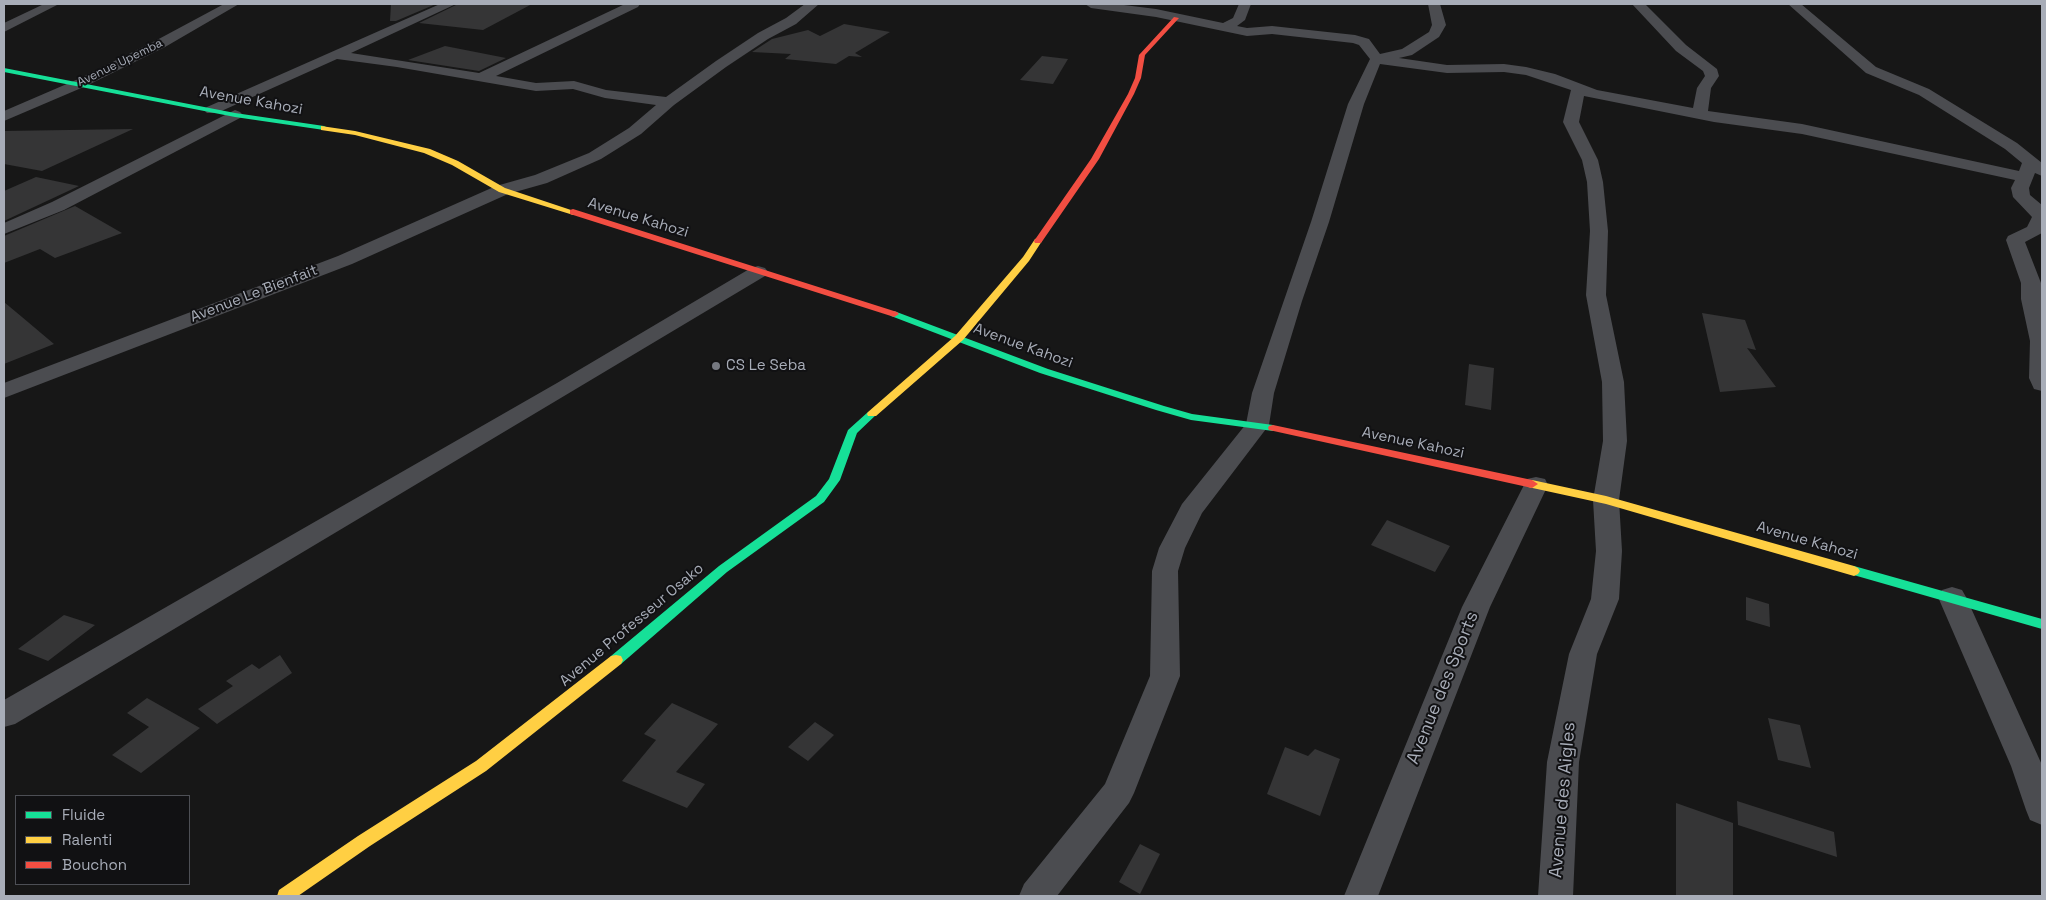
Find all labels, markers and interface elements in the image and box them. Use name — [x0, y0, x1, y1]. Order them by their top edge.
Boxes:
street label: Avenue Upemba — [75, 36, 165, 90]
street label: Avenue Kahozi — [198, 83, 304, 119]
street label: Avenue Kahozi — [586, 194, 690, 242]
street label: Avenue Le Bienfait — [188, 261, 320, 327]
street label: Avenue Kahozi — [971, 320, 1075, 372]
place label: CS Le Seba — [726, 357, 806, 375]
marker: CS Le Seba — [710, 360, 722, 372]
street label: Avenue Kahozi — [1360, 423, 1466, 463]
street label: Avenue Kahozi — [1754, 518, 1860, 564]
street label: Avenue Professeur Osako — [556, 560, 708, 690]
street label: Avenue des Sports — [1402, 608, 1484, 768]
street label: Avenue des Aigles — [1545, 721, 1581, 879]
legend — [15, 795, 190, 885]
text: Fluide — [62, 805, 105, 824]
text: Ralenti — [62, 830, 112, 849]
text: Bouchon — [62, 855, 127, 874]

